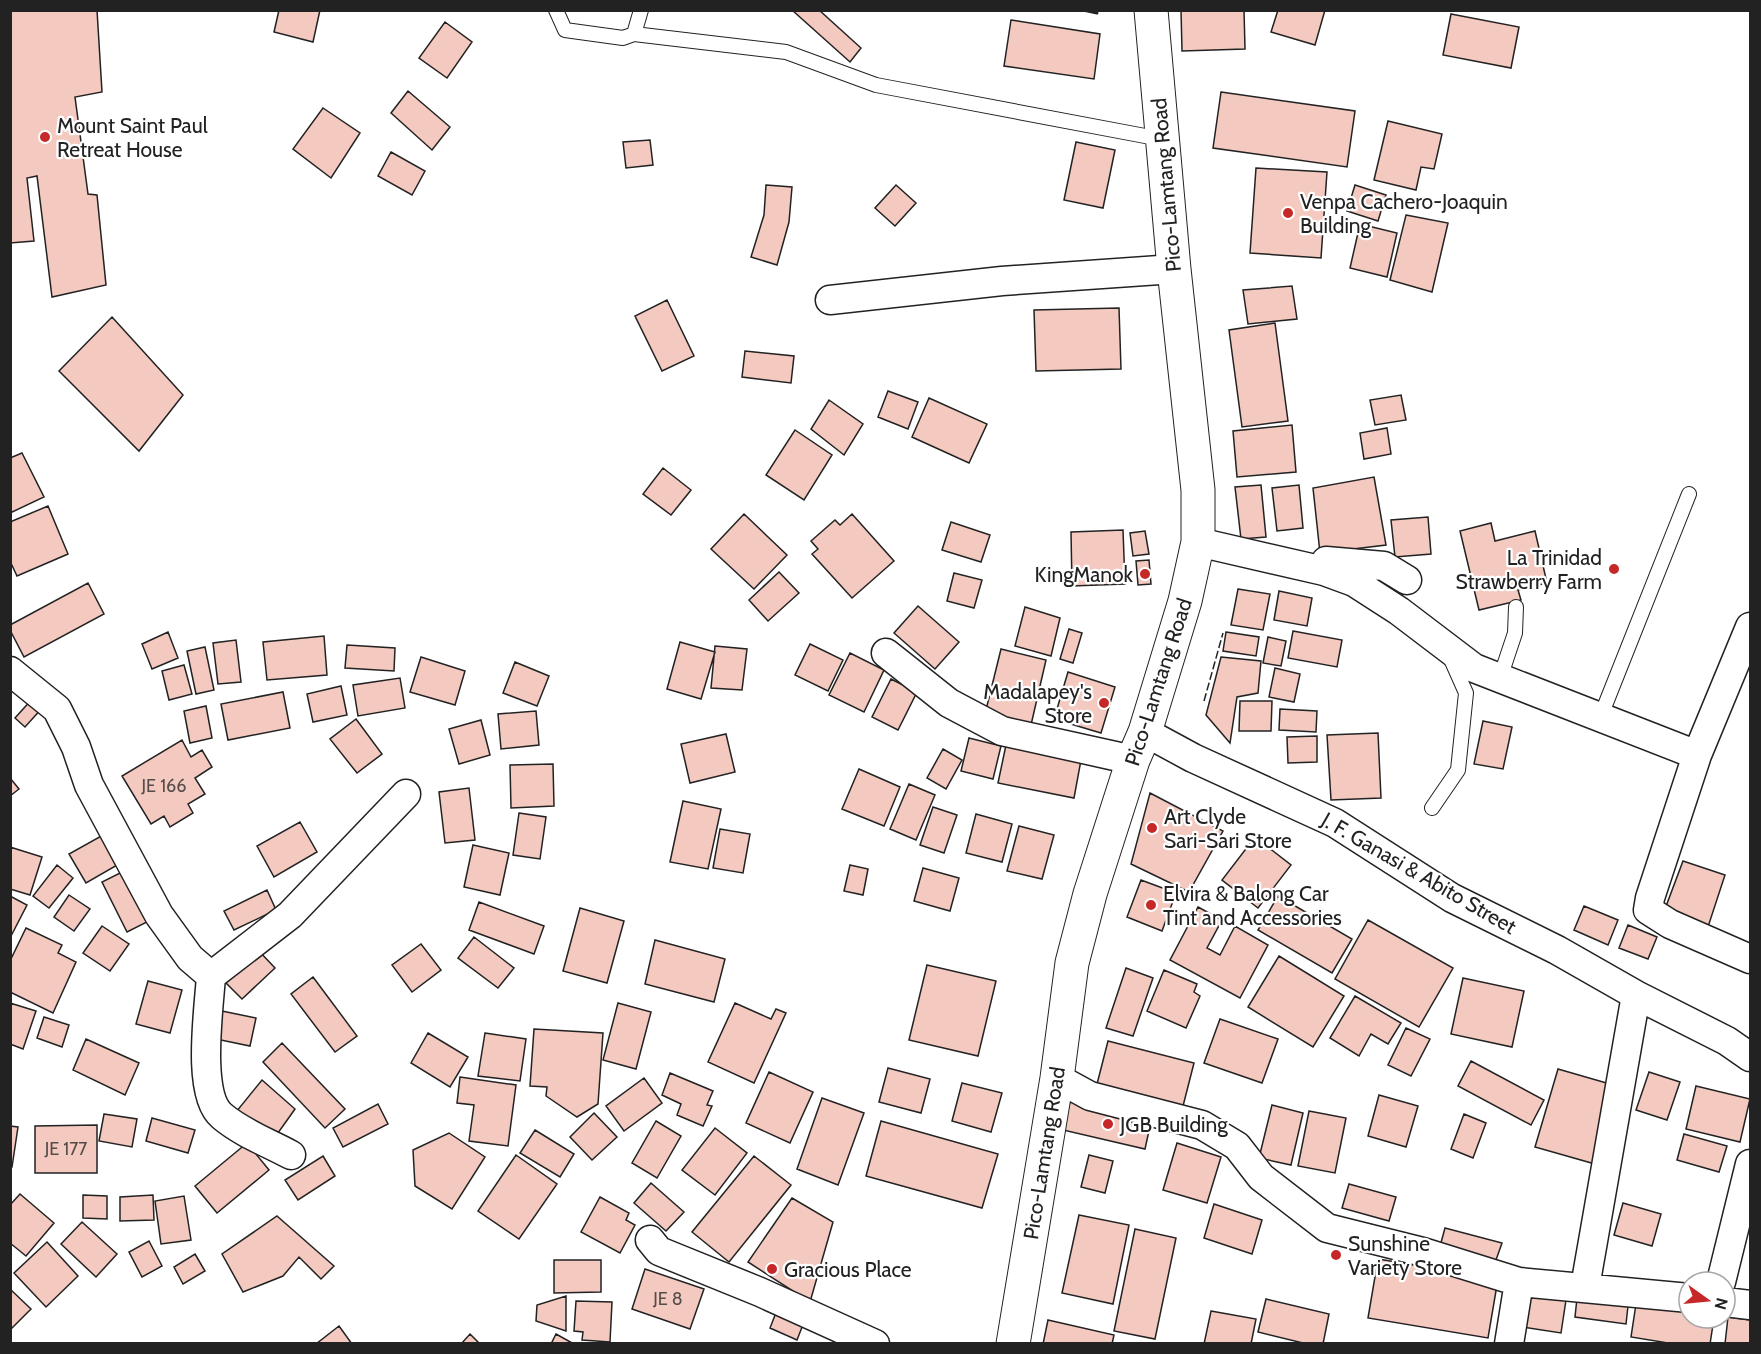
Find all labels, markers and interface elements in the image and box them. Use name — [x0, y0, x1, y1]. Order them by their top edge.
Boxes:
street label: Pico-Lamtang Road — [1146, 97, 1186, 273]
place label: Mount Saint Paul Retreat House — [57, 113, 208, 162]
marker: Mount Saint Paul Retreat House — [38, 130, 52, 144]
place label: Venpa Cachero-Joaquin Building — [1300, 189, 1508, 238]
marker: Venpa Cachero-Joaquin Building — [1281, 206, 1295, 220]
place label: La Trinidad Strawberry Farm — [1456, 545, 1602, 594]
place label: KingManok — [1035, 562, 1134, 587]
marker: La Trinidad Strawberry Farm — [1607, 562, 1621, 576]
marker: KingManok — [1138, 567, 1152, 581]
street label: Pico-Lamtang Road — [1119, 595, 1197, 769]
place label: Madalapey's Store — [983, 679, 1092, 728]
marker: Madalapey's Store — [1097, 696, 1111, 710]
house number: JE 166 — [141, 775, 186, 797]
place label: Art Clyde Sari-Sari Store — [1164, 804, 1292, 853]
street label: J. F. Ganasi & Abito Street — [1316, 806, 1521, 939]
marker: Art Clyde Sari-Sari Store — [1145, 821, 1159, 835]
place label: Elvira & Balong Car Tint and Accessories — [1163, 881, 1342, 930]
marker: Elvira & Balong Car Tint and Accessories — [1144, 898, 1158, 912]
street label: Pico-Lamtang Road — [1018, 1065, 1070, 1241]
place label: JGB Building — [1119, 1112, 1228, 1137]
marker: JGB Building — [1101, 1117, 1115, 1131]
house number: JE 177 — [44, 1138, 87, 1160]
place label: Sunshine Variety Store — [1348, 1231, 1462, 1280]
marker: Sunshine Variety Store — [1329, 1248, 1343, 1262]
place label: Gracious Place — [784, 1257, 912, 1282]
marker: Gracious Place — [765, 1262, 779, 1276]
north arrow — [1677, 1270, 1737, 1330]
house number: JE 8 — [652, 1288, 683, 1310]
text: N — [1710, 1296, 1732, 1312]

